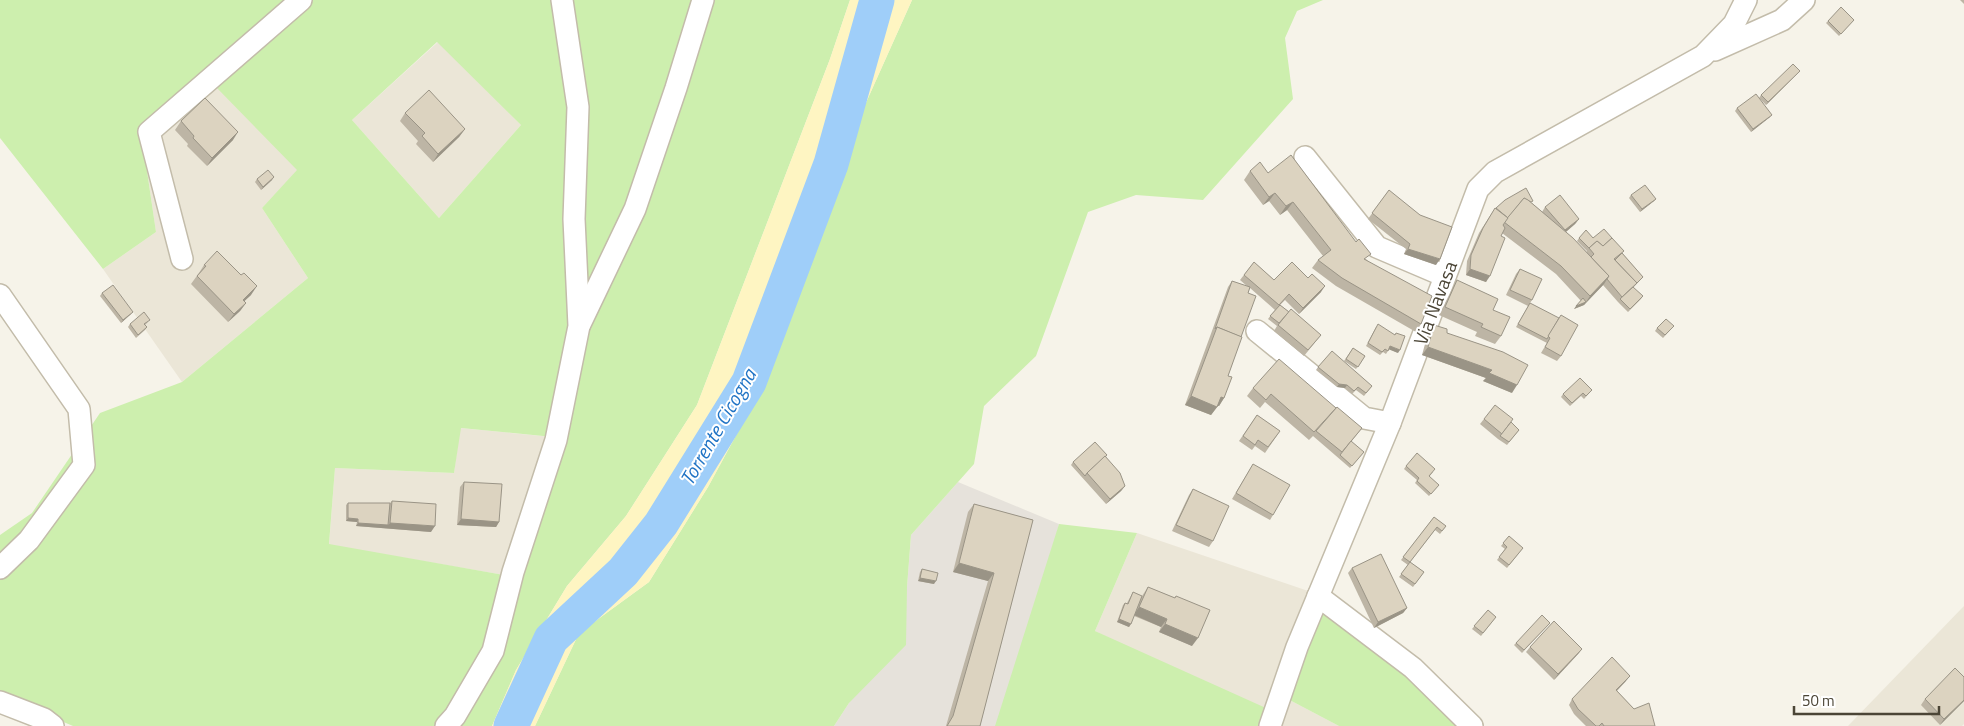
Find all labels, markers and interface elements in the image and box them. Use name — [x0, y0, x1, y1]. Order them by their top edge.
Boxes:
street label: Via Navasa — [1405, 256, 1464, 349]
water label: Torrente Cicogna — [672, 362, 764, 491]
scale bar — [1794, 684, 1939, 716]
text: 50 m — [1802, 689, 1835, 712]

